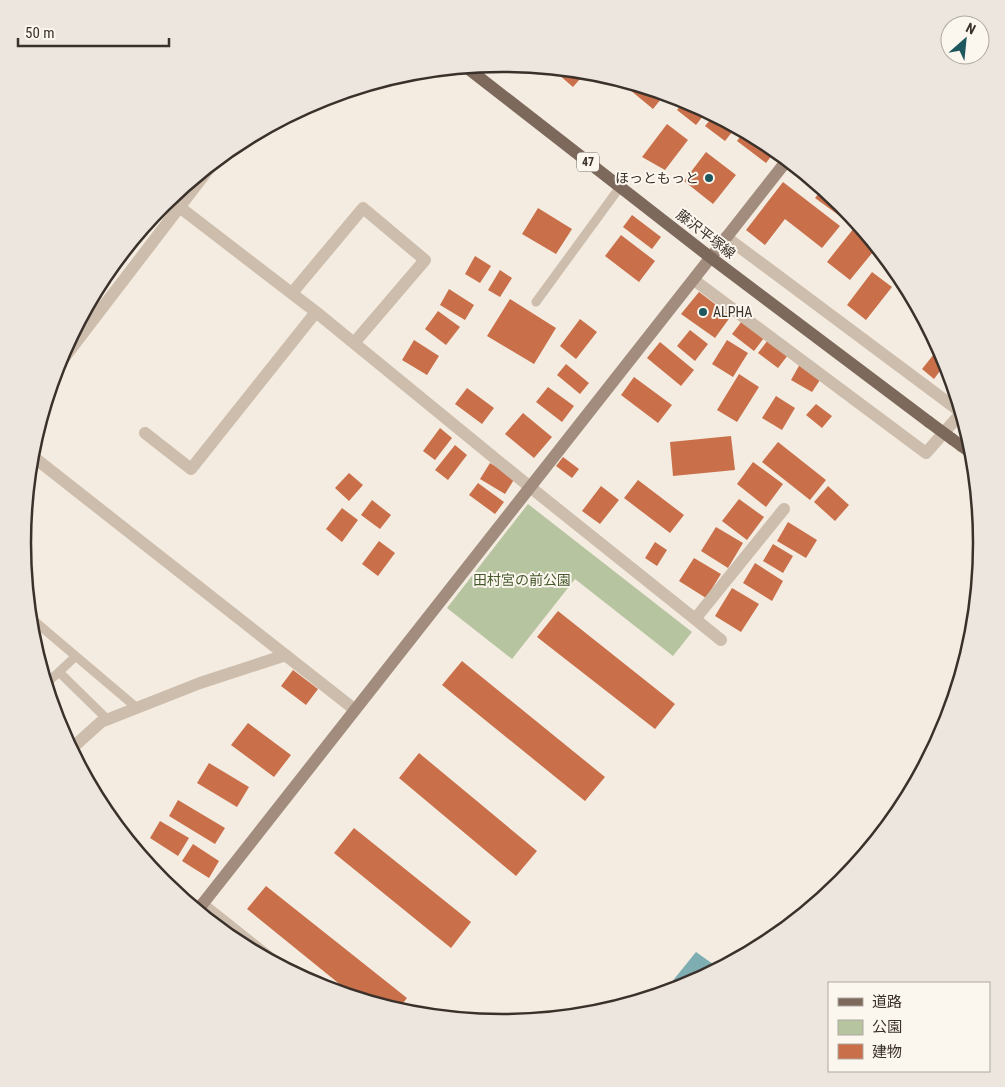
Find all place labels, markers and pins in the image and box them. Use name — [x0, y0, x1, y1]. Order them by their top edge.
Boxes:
place label: ほっともっと — [615, 170, 699, 186]
marker: ほっともっと — [703, 172, 715, 184]
place label: ALPHA — [713, 304, 752, 320]
marker: ALPHA — [697, 306, 709, 318]

